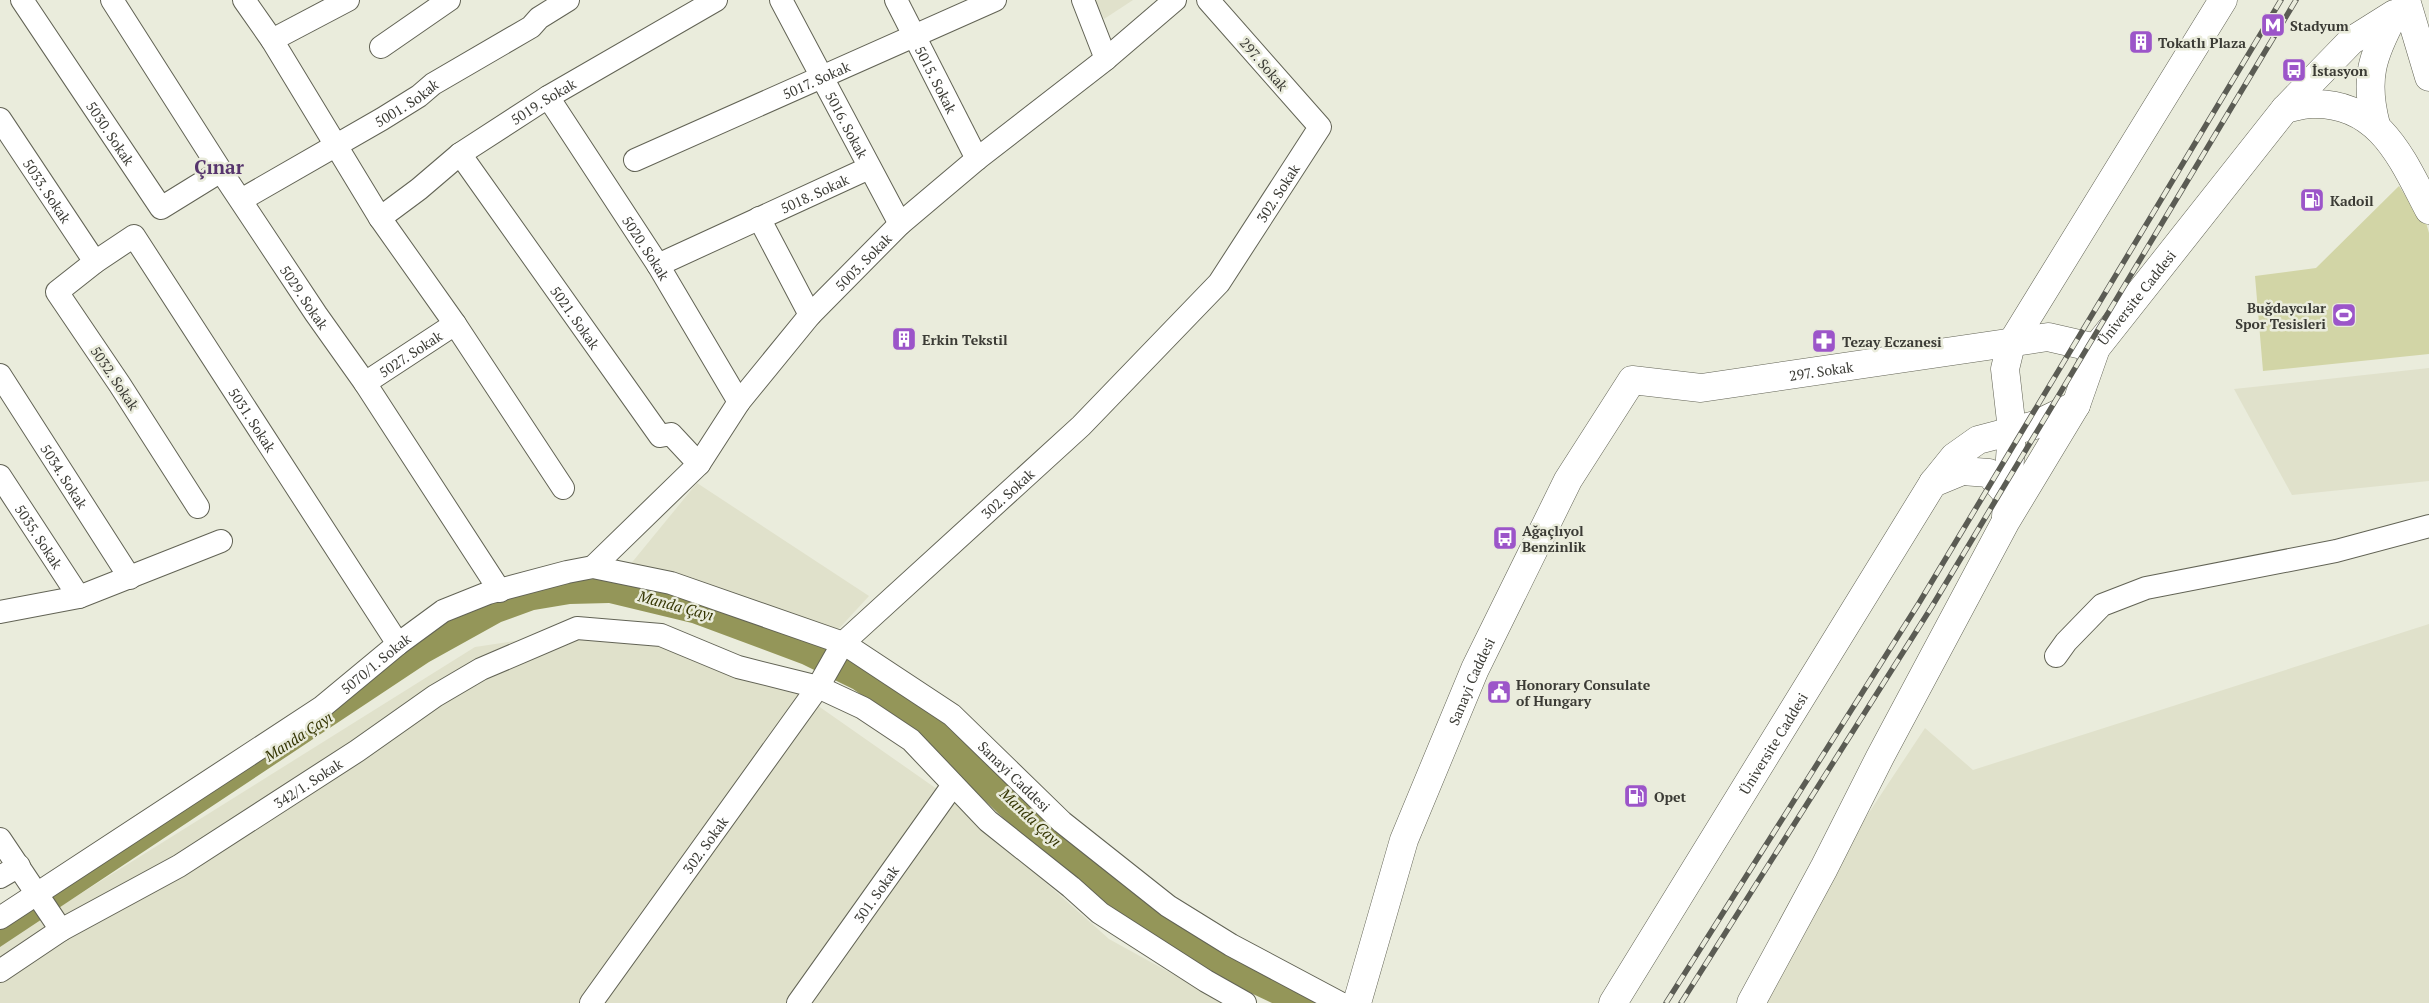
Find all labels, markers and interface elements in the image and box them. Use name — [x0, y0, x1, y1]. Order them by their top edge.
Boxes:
metro station icon: Stadyum — [2260, 12, 2286, 38]
place label: Stadyum — [2290, 16, 2349, 35]
building icon: Tokatlı Plaza — [2128, 29, 2154, 55]
street label: 297. Sokak — [1236, 33, 1293, 95]
place label: Tokatlı Plaza — [2158, 33, 2246, 52]
street label: 5015. Sokak — [911, 42, 962, 117]
street label: 5017. Sokak — [779, 56, 853, 103]
bus stop icon: İstasyon — [2281, 57, 2307, 83]
place label: İstasyon — [2312, 61, 2368, 80]
street label: 5001. Sokak — [371, 73, 442, 131]
street label: 5019. Sokak — [507, 73, 580, 128]
street label: 5016. Sokak — [822, 88, 873, 162]
street label: 5030. Sokak — [83, 97, 140, 169]
district label: Çınar — [194, 154, 245, 180]
street label: 5033. Sokak — [19, 155, 76, 227]
street label: 302. Sokak — [1252, 159, 1304, 226]
street label: 5018. Sokak — [777, 169, 852, 217]
fuel station icon: Kadoil — [2299, 187, 2325, 213]
place label: Kadoil — [2330, 191, 2374, 210]
street label: 5020. Sokak — [619, 212, 675, 284]
street label: 5003. Sokak — [830, 228, 896, 294]
street label: Üniversite Caddesi — [2093, 246, 2180, 349]
street label: 5029. Sokak — [276, 261, 334, 333]
street label: 5021. Sokak — [547, 282, 605, 353]
place label: Buğdaycılar Spor Tesisleri — [2235, 298, 2326, 333]
sports icon: Buğdaycılar Spor Tesisleri — [2331, 302, 2357, 328]
street label: 5027. Sokak — [375, 325, 446, 381]
building icon: Erkin Tekstil — [891, 326, 917, 352]
pharmacy icon: Tezay Eczanesi — [1811, 328, 1837, 354]
place label: Erkin Tekstil — [922, 330, 1008, 349]
place label: Tezay Eczanesi — [1842, 332, 1942, 351]
street label: 5032. Sokak — [87, 342, 144, 414]
street label: 297. Sokak — [1788, 356, 1855, 384]
street label: 5031. Sokak — [225, 384, 281, 456]
street label: 5034. Sokak — [37, 440, 93, 513]
street label: 302. Sokak — [976, 463, 1039, 522]
street label: 5035. Sokak — [11, 500, 68, 573]
place label: Ağaçlıyol Benzinlik — [1522, 521, 1587, 556]
bus stop icon: Ağaçlıyol Benzinlik — [1492, 525, 1518, 551]
water label: Manda Çayı — [635, 585, 716, 625]
street label: 5070/1. Sokak — [336, 628, 415, 698]
street label: Sanayi Caddesi — [1443, 634, 1499, 728]
place label: Honorary Consulate of Hungary — [1516, 675, 1651, 710]
public building icon: Honorary Consulate of Hungary — [1486, 679, 1512, 705]
street label: Üniversite Caddesi — [1734, 689, 1811, 798]
water label: Manda Çayı — [259, 707, 336, 766]
street label: Sanayi Caddesi — [974, 736, 1055, 815]
street label: 342/1. Sokak — [270, 753, 346, 812]
water label: Manda Çayı — [995, 783, 1066, 851]
fuel station icon: Opet — [1623, 783, 1649, 809]
place label: Opet — [1654, 787, 1687, 806]
street label: 302. Sokak — [678, 812, 732, 877]
street label: 301. Sokak — [849, 861, 903, 926]

